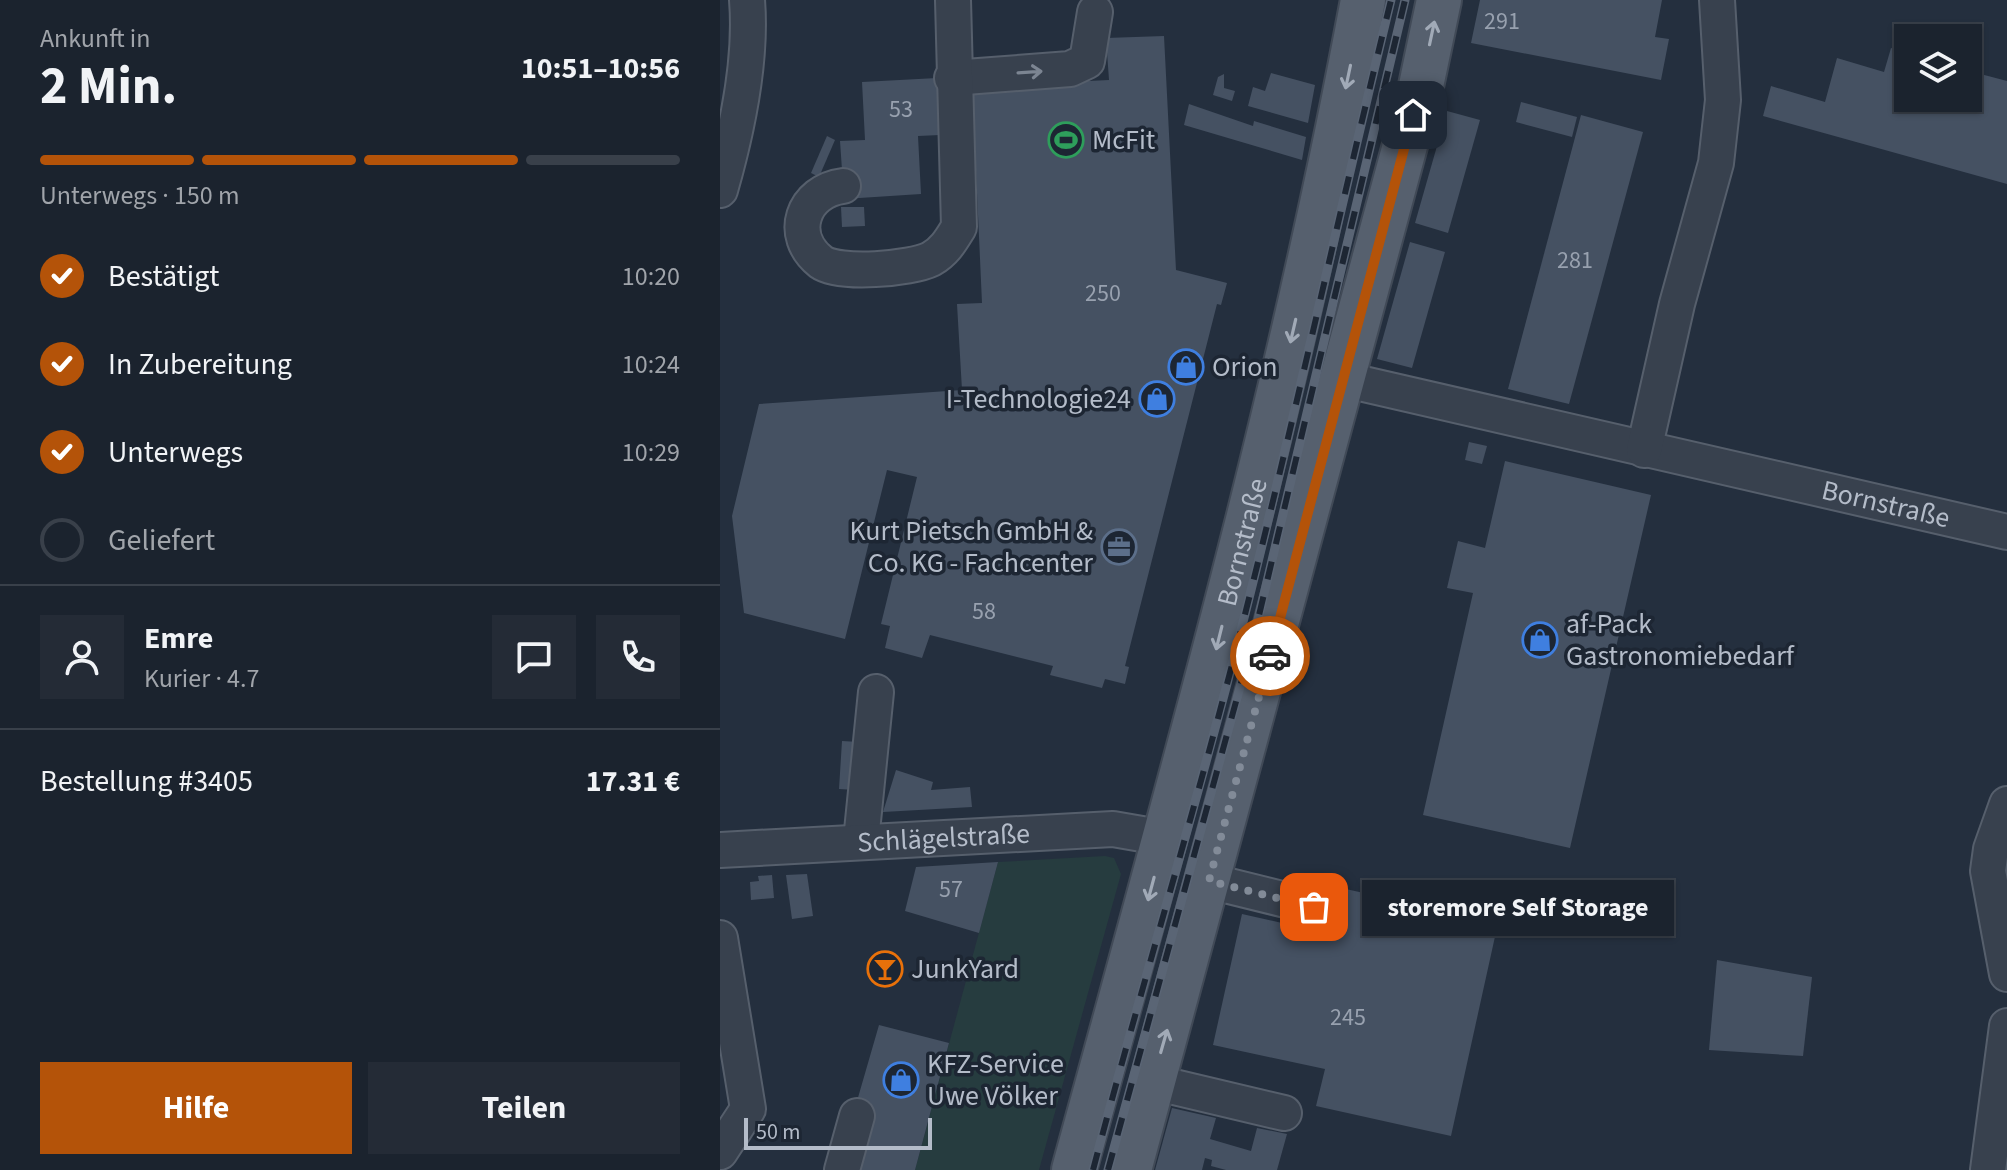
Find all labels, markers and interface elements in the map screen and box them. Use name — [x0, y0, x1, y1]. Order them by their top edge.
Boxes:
house number: 291 — [1484, 4, 1520, 39]
text: Ankunft in — [40, 20, 150, 57]
one-way arrow — [1425, 21, 1440, 46]
map controls — [1894, 24, 1982, 112]
button: layers — [1894, 24, 1982, 112]
text: 10:51–10:56 — [521, 47, 680, 90]
text: 2 Min. — [40, 50, 177, 124]
one-way arrow — [1340, 63, 1355, 89]
one-way arrow — [1016, 64, 1043, 79]
pin — [1379, 81, 1447, 149]
house number: 53 — [889, 92, 913, 127]
icon: home — [1391, 93, 1435, 137]
place label: McFit — [1092, 120, 1156, 160]
sports icon: McFit — [1047, 121, 1085, 159]
text: Unterwegs · 150 m — [40, 177, 239, 214]
house number: 281 — [1557, 243, 1593, 278]
icon: check — [40, 254, 84, 298]
text: Bestätigt — [108, 255, 219, 298]
text: 10:20 — [622, 258, 680, 295]
house number: 250 — [1085, 276, 1121, 311]
one-way arrow — [1285, 317, 1300, 343]
icon: check — [40, 342, 84, 386]
text: In Zubereitung — [108, 343, 292, 386]
text: 10:24 — [622, 346, 680, 383]
place label: Orion — [1212, 347, 1278, 387]
shop icon: Orion — [1167, 348, 1205, 386]
place label: I-Technologie24 — [946, 379, 1131, 419]
shop icon: I-Technologie24 — [1138, 380, 1176, 418]
icon: check — [40, 430, 84, 474]
text: Unterwegs — [108, 431, 243, 474]
text: 10:29 — [622, 434, 680, 471]
street label: Bornstraße — [1818, 470, 1954, 538]
street label: Bornstraße — [1207, 474, 1278, 610]
place label: Kurt Pietsch GmbH & Co. KG - Fachcenter — [849, 511, 1093, 583]
text: Geliefert — [108, 519, 215, 562]
office icon: Kurt Pietsch GmbH & Co. KG - Fachcenter — [1100, 528, 1138, 566]
house number: 58 — [972, 594, 996, 629]
place label: af-Pack Gastronomiebedarf — [1566, 604, 1795, 676]
button: person — [40, 615, 124, 699]
button: chat — [492, 615, 576, 699]
button: phone — [596, 615, 680, 699]
courier — [1230, 616, 1310, 696]
text: Emre — [144, 617, 213, 660]
shop icon: af-Pack Gastronomiebedarf — [1521, 621, 1559, 659]
one-way arrow — [1210, 624, 1225, 650]
icon: car — [1248, 634, 1292, 678]
text: Kurier · 4.7 — [144, 660, 259, 697]
text: Bestellung #3405 — [40, 760, 253, 803]
text: 17.31 € — [586, 760, 680, 803]
street label: Schlägelstraße — [856, 813, 1031, 863]
house number: 57 — [939, 872, 963, 907]
pin — [1280, 873, 1348, 941]
one-way arrow — [1143, 875, 1158, 901]
callout: storemore Self Storage — [1362, 879, 1674, 935]
icon: bag — [1292, 885, 1336, 929]
text: storemore Self Storage — [1387, 889, 1649, 926]
place label: JunkYard — [911, 949, 1019, 989]
bar icon: JunkYard — [866, 950, 904, 988]
house number: 245 — [1330, 1000, 1366, 1035]
one-way arrow — [1157, 1028, 1172, 1054]
place label: KFZ-Service Uwe Völker — [927, 1044, 1064, 1116]
shop icon: KFZ-Service Uwe Völker — [882, 1061, 920, 1099]
button: Hilfe — [40, 1062, 352, 1154]
button: Teilen — [368, 1062, 680, 1154]
scale bar — [744, 1114, 932, 1150]
text: 50 m — [756, 1116, 801, 1148]

